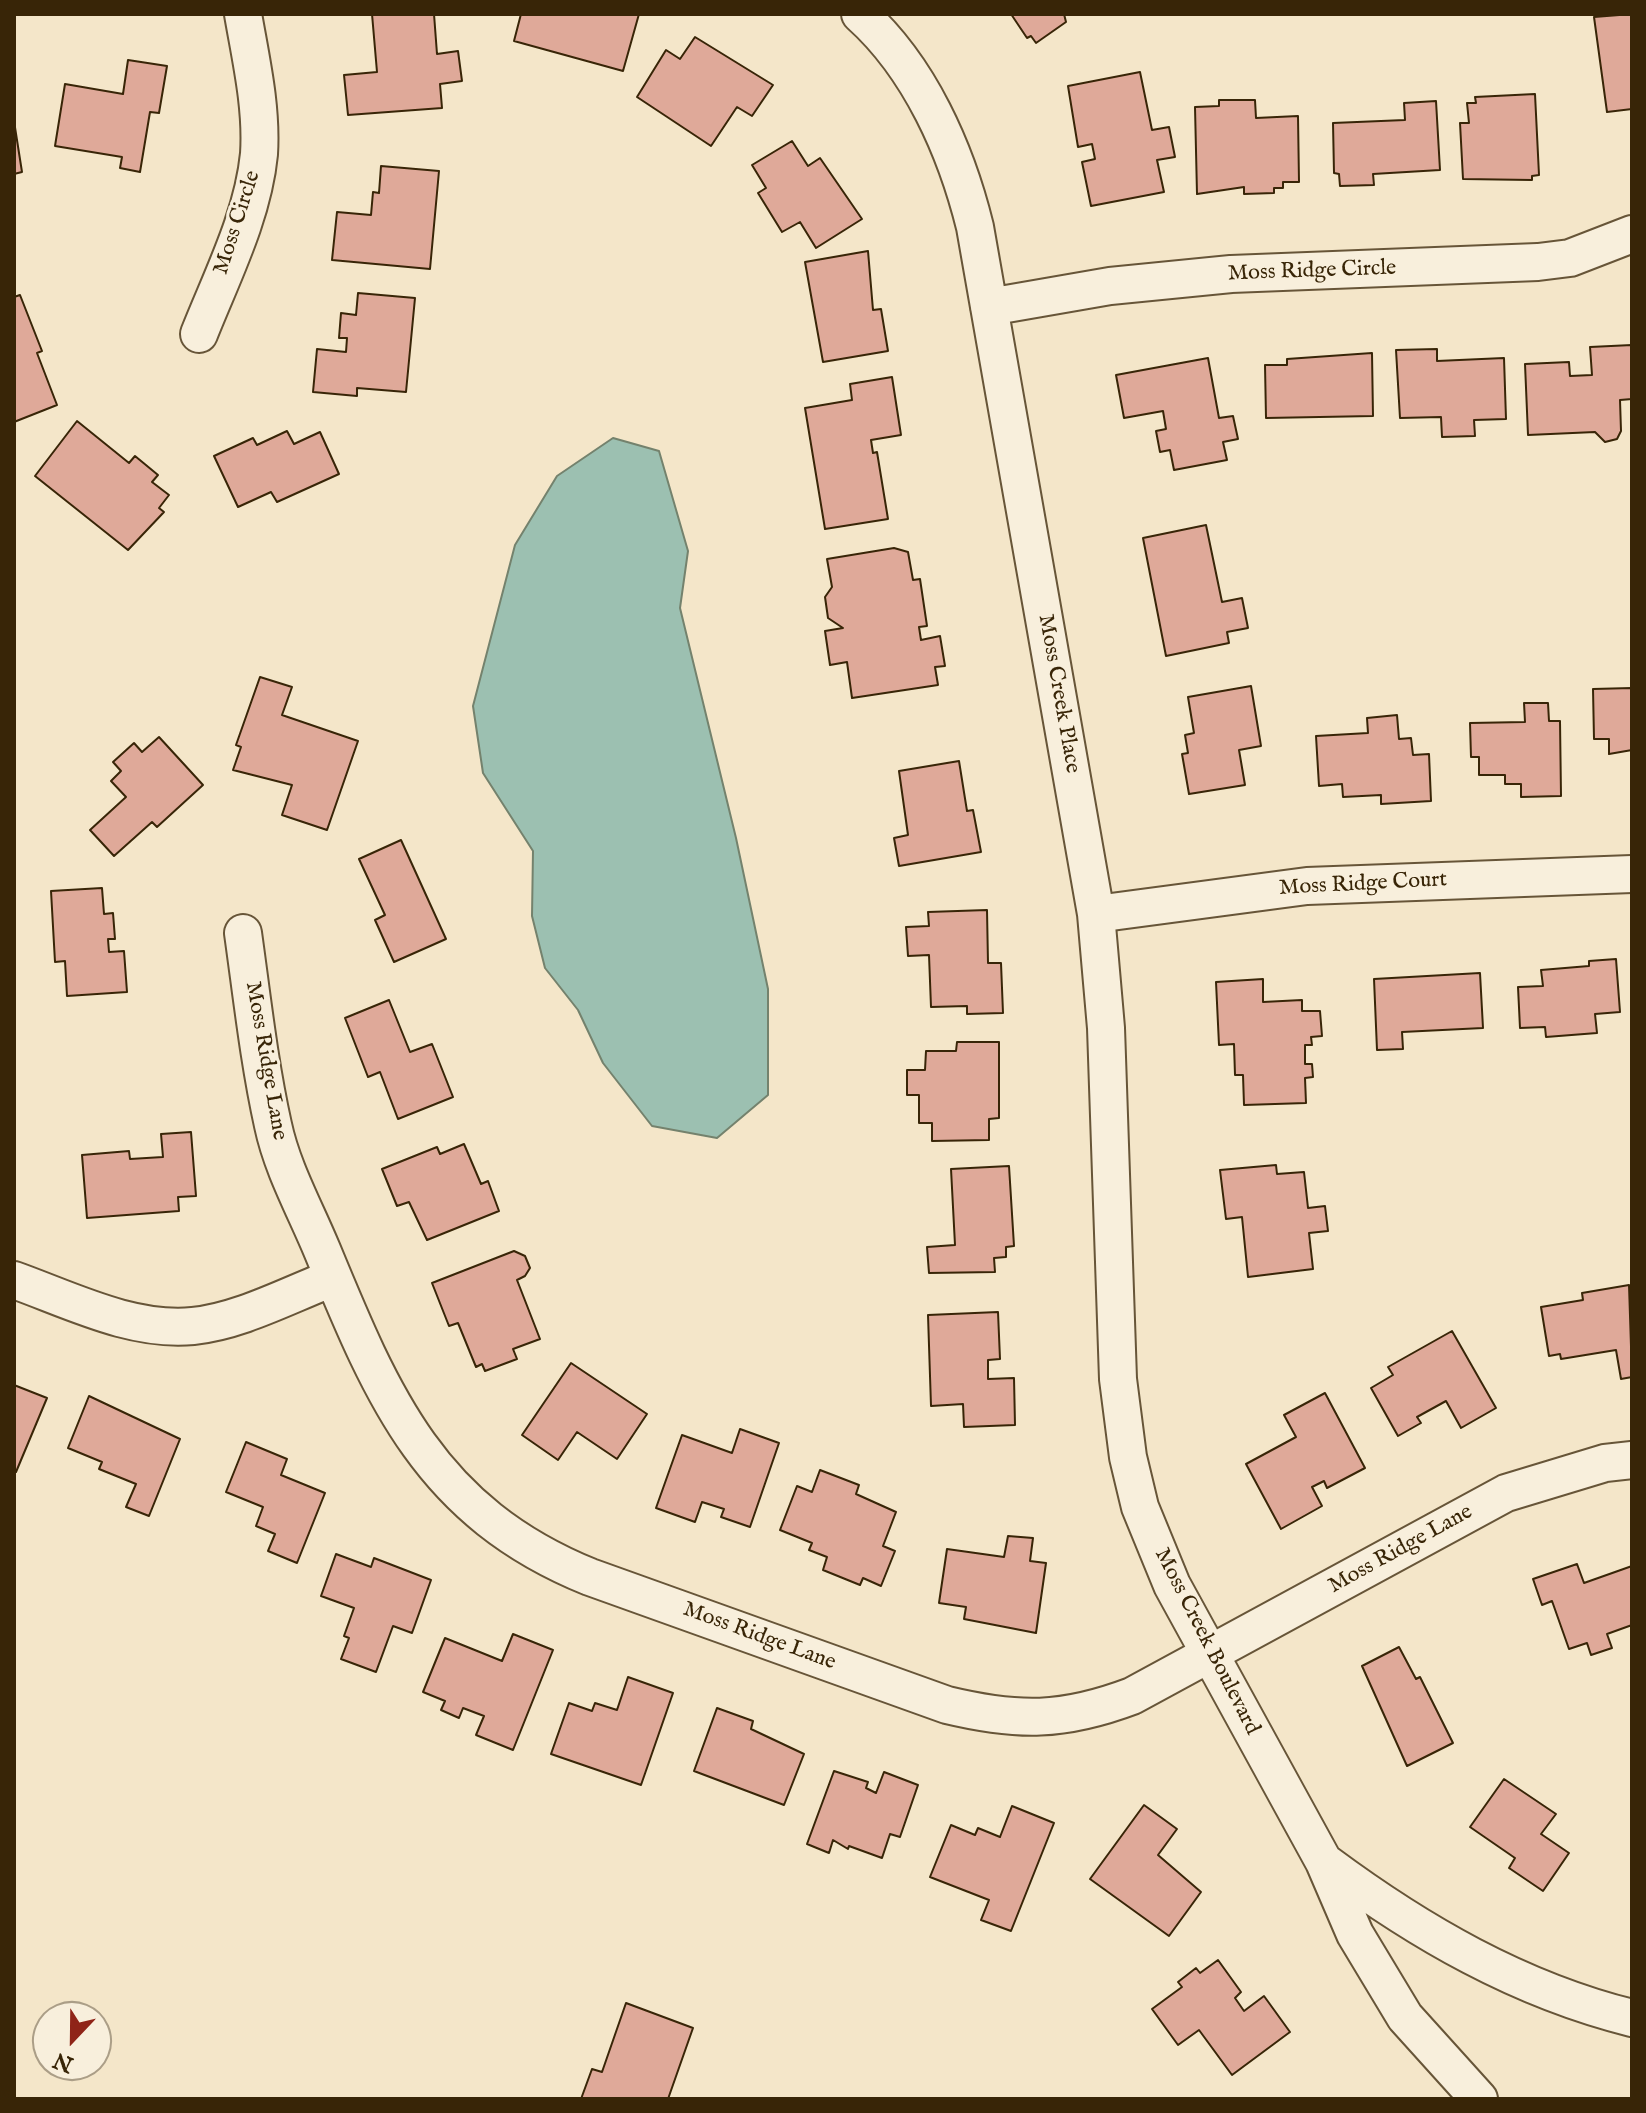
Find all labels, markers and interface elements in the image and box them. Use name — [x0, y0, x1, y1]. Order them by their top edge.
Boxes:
street label: Moss Circle — [209, 168, 267, 278]
street label: Moss Ridge Circle — [1227, 256, 1397, 288]
street label: Moss Creek Place — [1031, 612, 1085, 776]
street label: Moss Ridge Court — [1278, 867, 1448, 903]
street label: Moss Ridge Lane — [238, 980, 292, 1142]
street label: Moss Ridge Lane — [1324, 1500, 1478, 1600]
street label: Moss Creek Boulevard — [1148, 1544, 1264, 1740]
street label: Moss Ridge Lane — [679, 1597, 839, 1677]
north arrow — [32, 2001, 112, 2081]
text: N — [50, 2045, 78, 2078]

